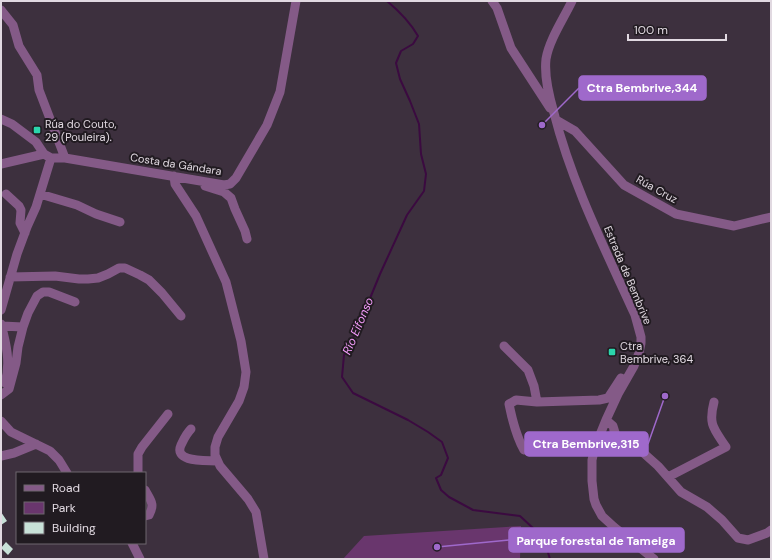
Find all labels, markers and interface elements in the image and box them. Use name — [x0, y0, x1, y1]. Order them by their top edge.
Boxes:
scale bar — [628, 16, 726, 42]
text: 100 m — [634, 22, 668, 38]
callout: Ctra Bembrive,344 — [579, 76, 706, 100]
text: Ctra Bembrive,344 — [587, 80, 697, 96]
place label: Rúa do Couto, 29 (Pouleira). — [45, 117, 117, 144]
marker: Rúa do Couto, 29 (Pouleira). — [32, 125, 42, 135]
street label: Costa da Gándara — [129, 150, 223, 178]
street label: Rúa Cruz — [634, 172, 680, 206]
street label: Estrada de Bembrive — [601, 224, 655, 326]
water label: Río Eifonso — [339, 295, 377, 357]
place label: Ctra Bembrive, 364 — [620, 339, 693, 366]
marker: Ctra Bembrive, 364 — [607, 347, 617, 357]
callout: Ctra Bembrive,315 — [525, 432, 648, 456]
text: Ctra Bembrive,315 — [533, 436, 639, 452]
legend — [16, 472, 146, 544]
text: Road — [52, 480, 80, 496]
text: Park — [52, 500, 76, 516]
text: Building — [52, 520, 96, 536]
callout: Parque forestal de Tameiga — [509, 528, 684, 552]
text: Parque forestal de Tameiga — [516, 533, 676, 549]

